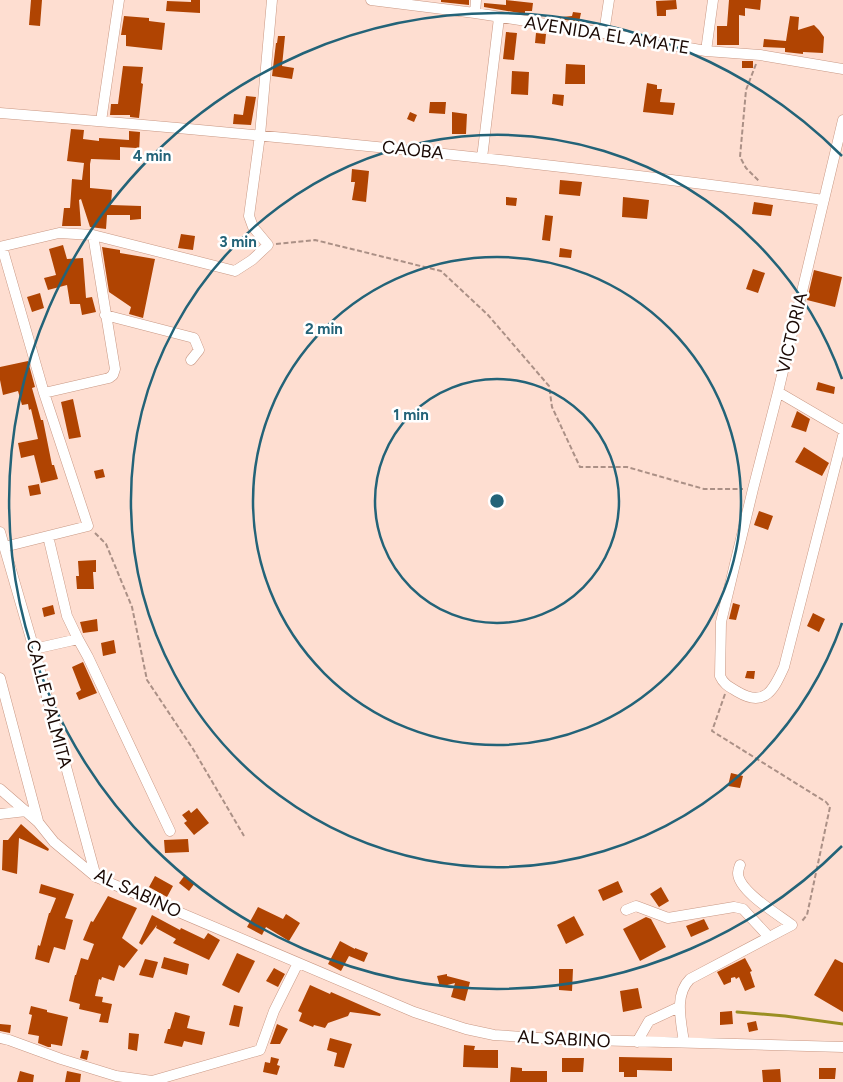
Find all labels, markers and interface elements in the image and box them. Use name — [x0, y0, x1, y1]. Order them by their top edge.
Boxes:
street label: AVENIDA EL AMATE — [523, 11, 691, 59]
street label: CAOBA — [381, 136, 445, 164]
text: 4 min — [133, 147, 171, 165]
text: 3 min — [219, 233, 257, 251]
street label: VICTORIA — [772, 290, 812, 376]
text: 2 min — [305, 320, 343, 338]
text: 1 min — [393, 406, 429, 424]
centre of rings — [488, 492, 506, 510]
street label: CALLE PALMITA — [21, 637, 77, 771]
street label: AL SABINO — [91, 863, 185, 923]
street label: AL SABINO — [517, 1026, 611, 1052]

